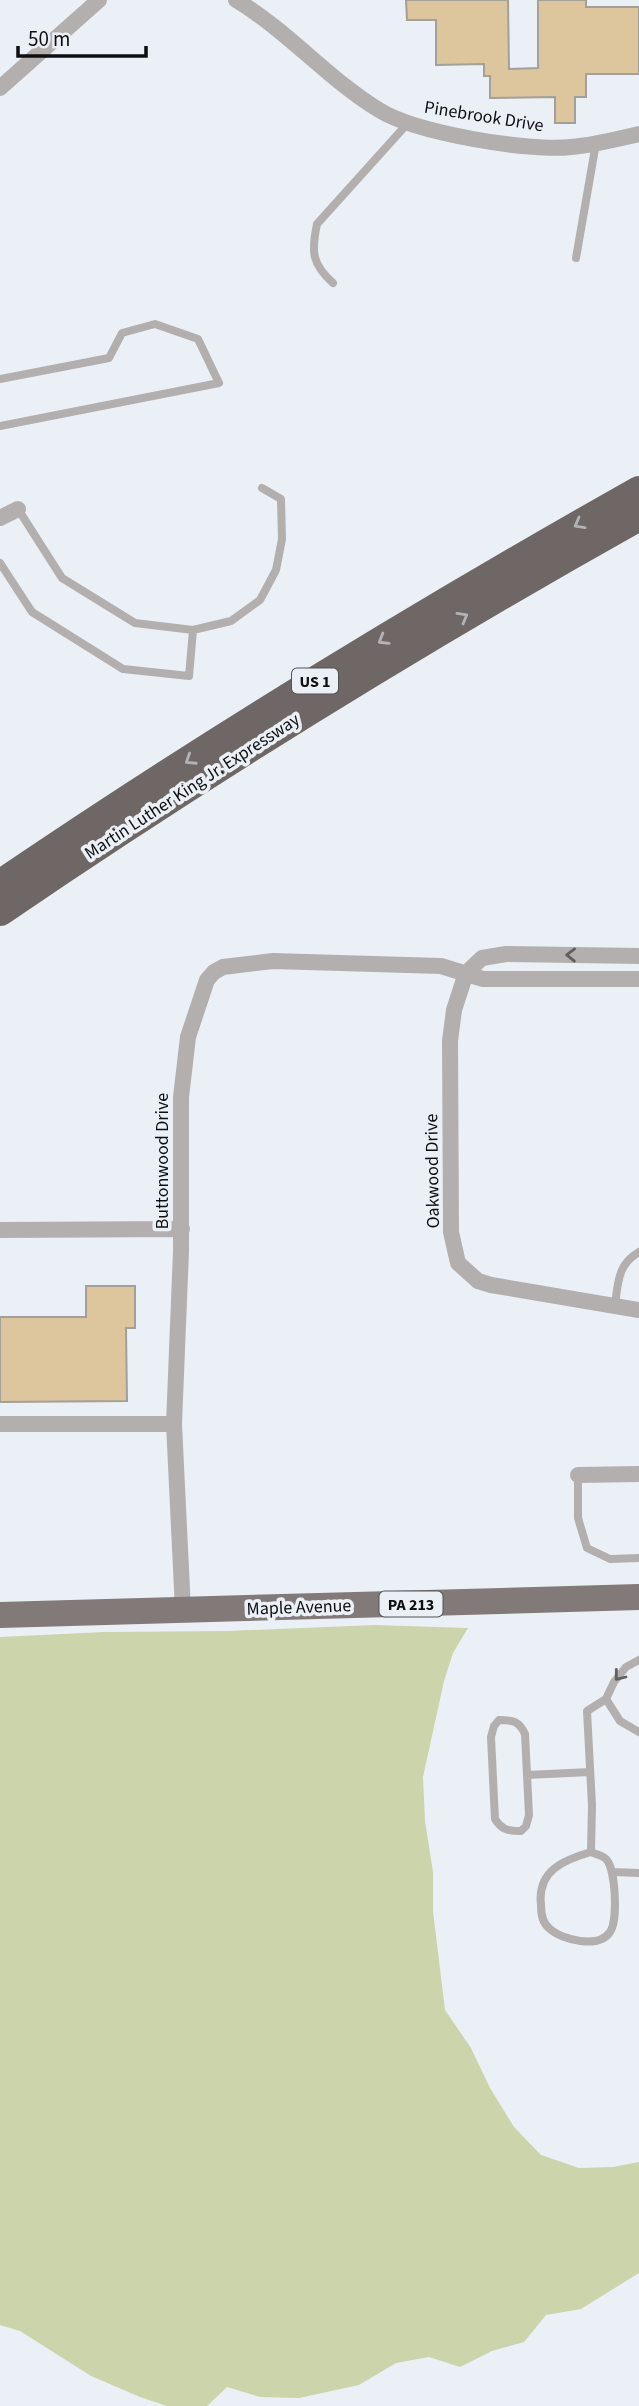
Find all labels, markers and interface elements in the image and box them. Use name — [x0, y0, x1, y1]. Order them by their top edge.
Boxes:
scale bar — [18, 14, 145, 58]
text: 50 m — [28, 24, 70, 54]
street label: Pinebrook Drive — [422, 95, 545, 138]
one-way arrow — [574, 516, 587, 529]
one-way arrow — [455, 612, 468, 625]
one-way arrow — [378, 631, 391, 644]
road number: US 1 — [292, 668, 338, 694]
street label: Martin Luther King Jr. Expressway — [80, 707, 305, 866]
one-way arrow — [185, 752, 198, 765]
one-way arrow — [565, 947, 576, 962]
street label: Buttonwood Drive — [150, 1093, 175, 1229]
street label: Oakwood Drive — [419, 1113, 446, 1229]
road number: PA 213 — [380, 1592, 442, 1616]
street label: Maple Avenue — [246, 1593, 352, 1622]
one-way arrow — [615, 1669, 627, 1681]

